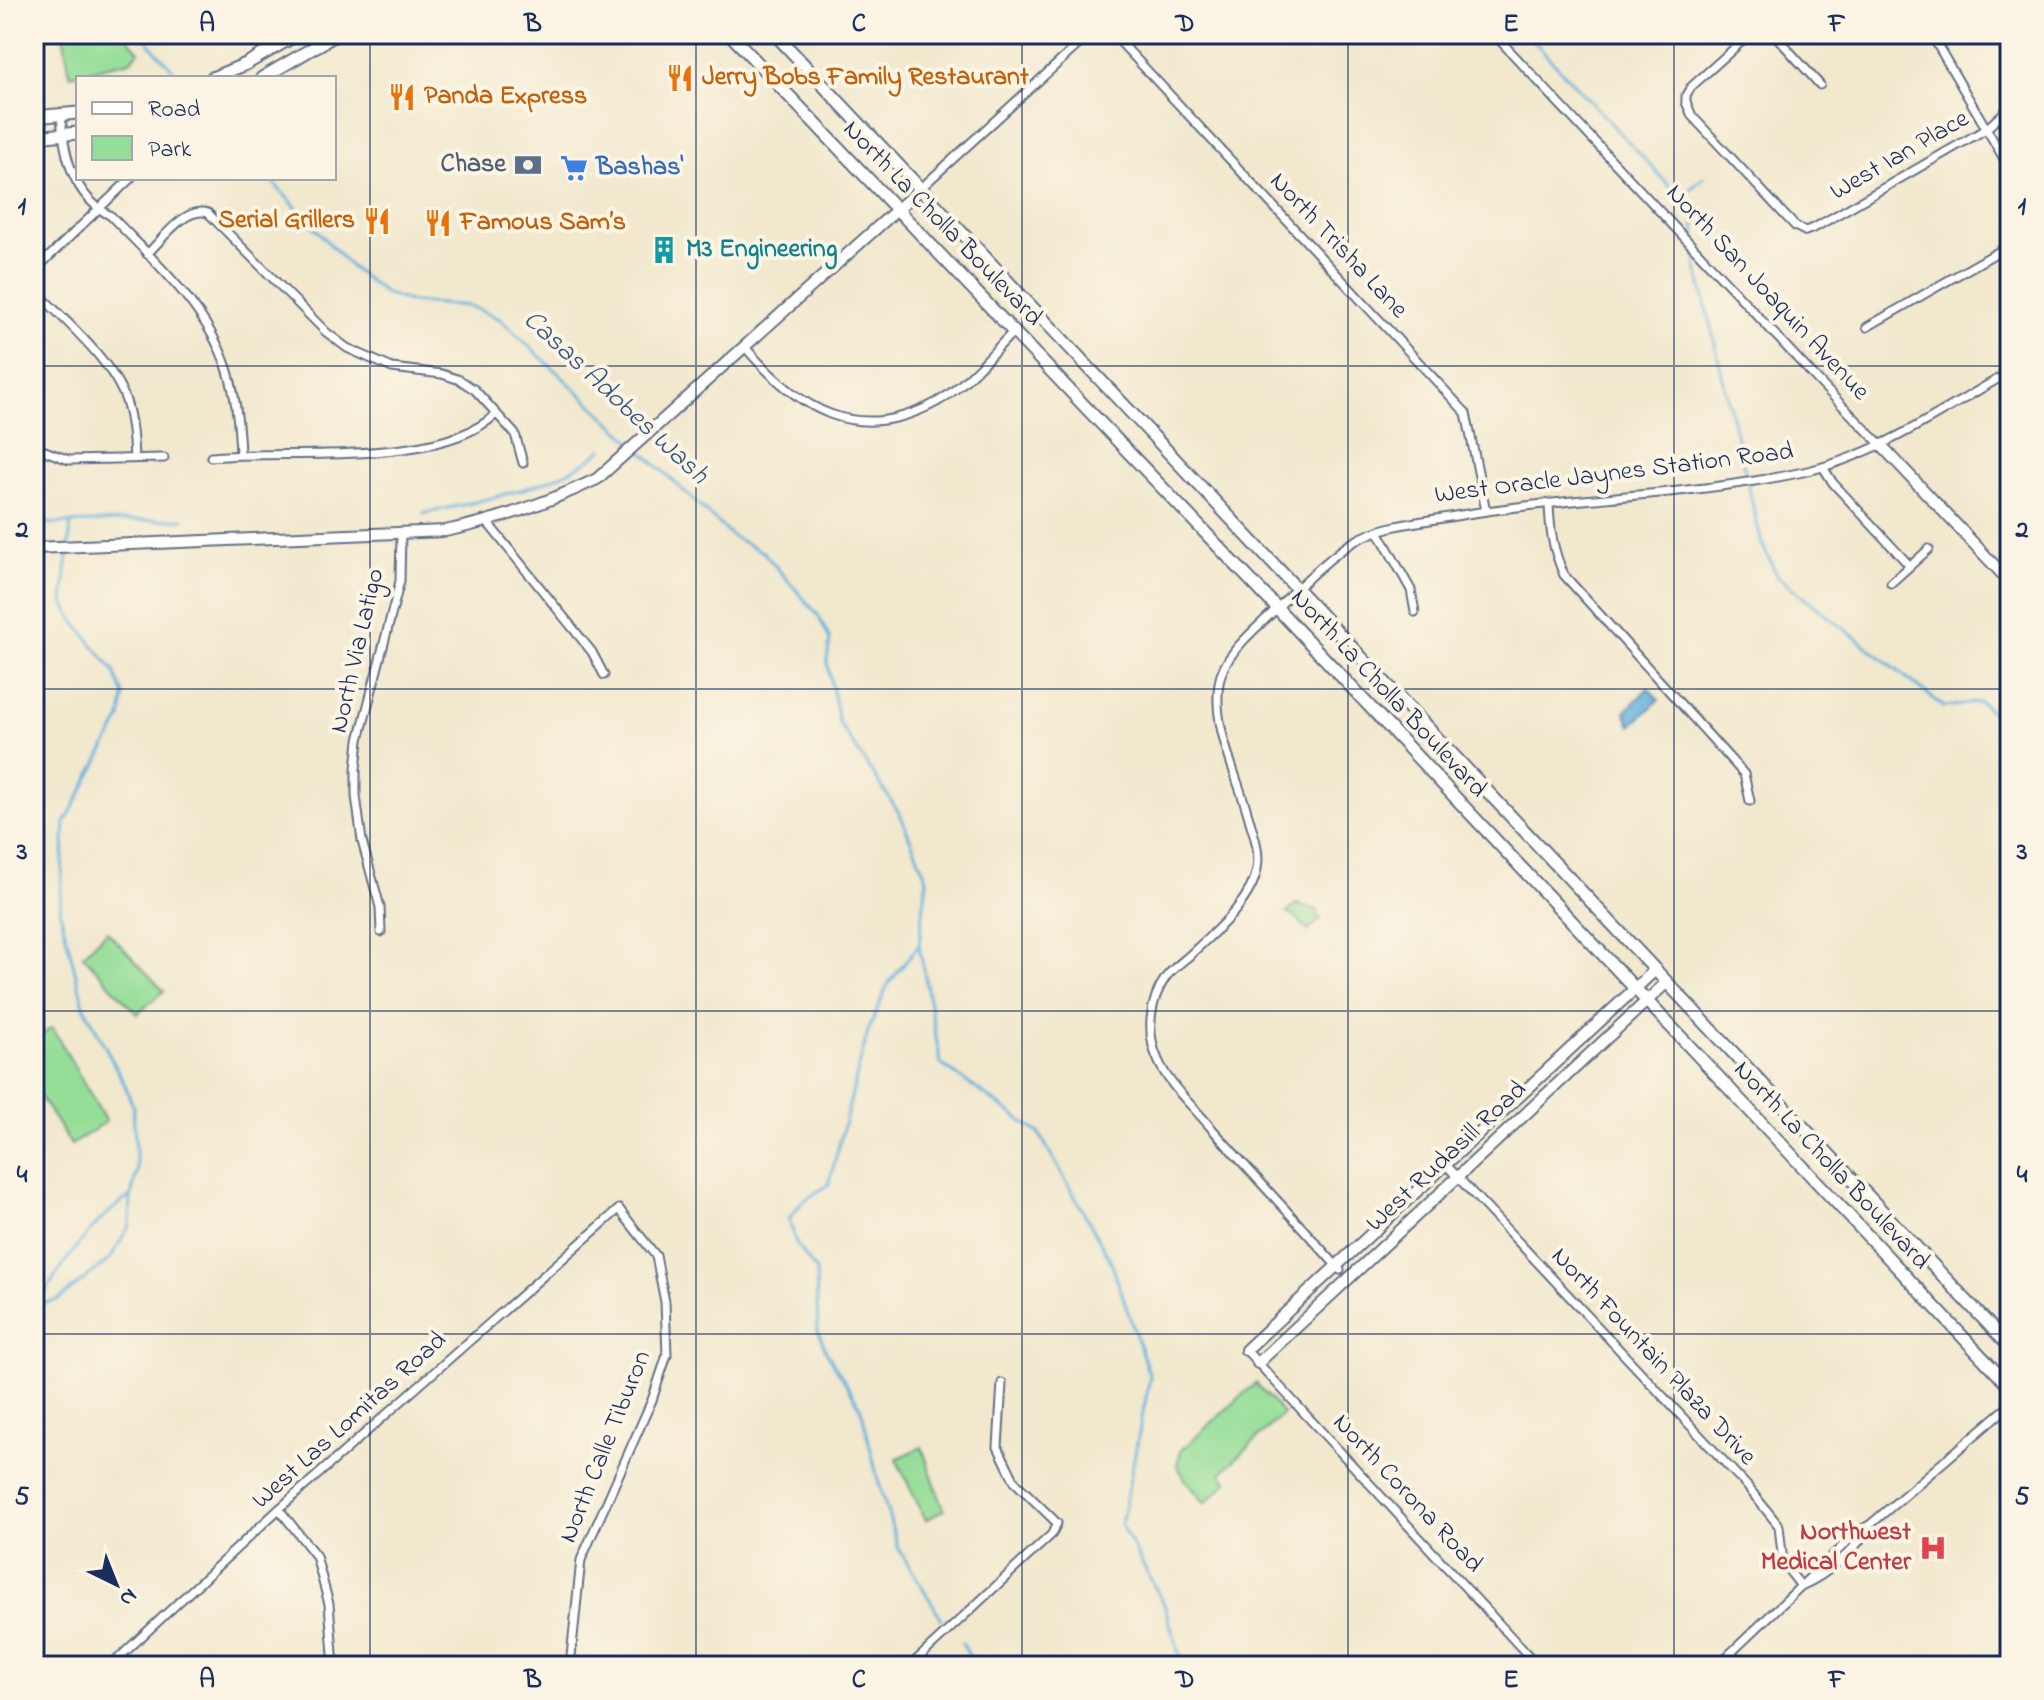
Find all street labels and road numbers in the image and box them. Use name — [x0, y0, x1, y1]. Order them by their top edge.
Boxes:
street label: West Ian Place — [1823, 101, 1977, 211]
street label: North La Cholla Boulevard — [833, 112, 1051, 336]
street label: North Trisha Lane — [1260, 164, 1416, 328]
street label: North San Joaquin Avenue — [1656, 176, 1878, 410]
street label: West Oracle Jaynes Station Road — [1432, 433, 1796, 515]
street label: North Via Latigo — [321, 565, 395, 737]
street label: North La Cholla Boulevard — [1281, 581, 1496, 807]
street label: North La Cholla Boulevard — [1724, 1053, 1939, 1279]
street label: West Rudasill Road — [1358, 1072, 1536, 1242]
street label: North Fountain Plaza Drive — [1541, 1239, 1765, 1475]
street label: West Las Lomitas Road — [244, 1323, 456, 1519]
street label: North Calle Tiburon — [550, 1345, 662, 1549]
street label: North Corona Road — [1323, 1406, 1491, 1583]

